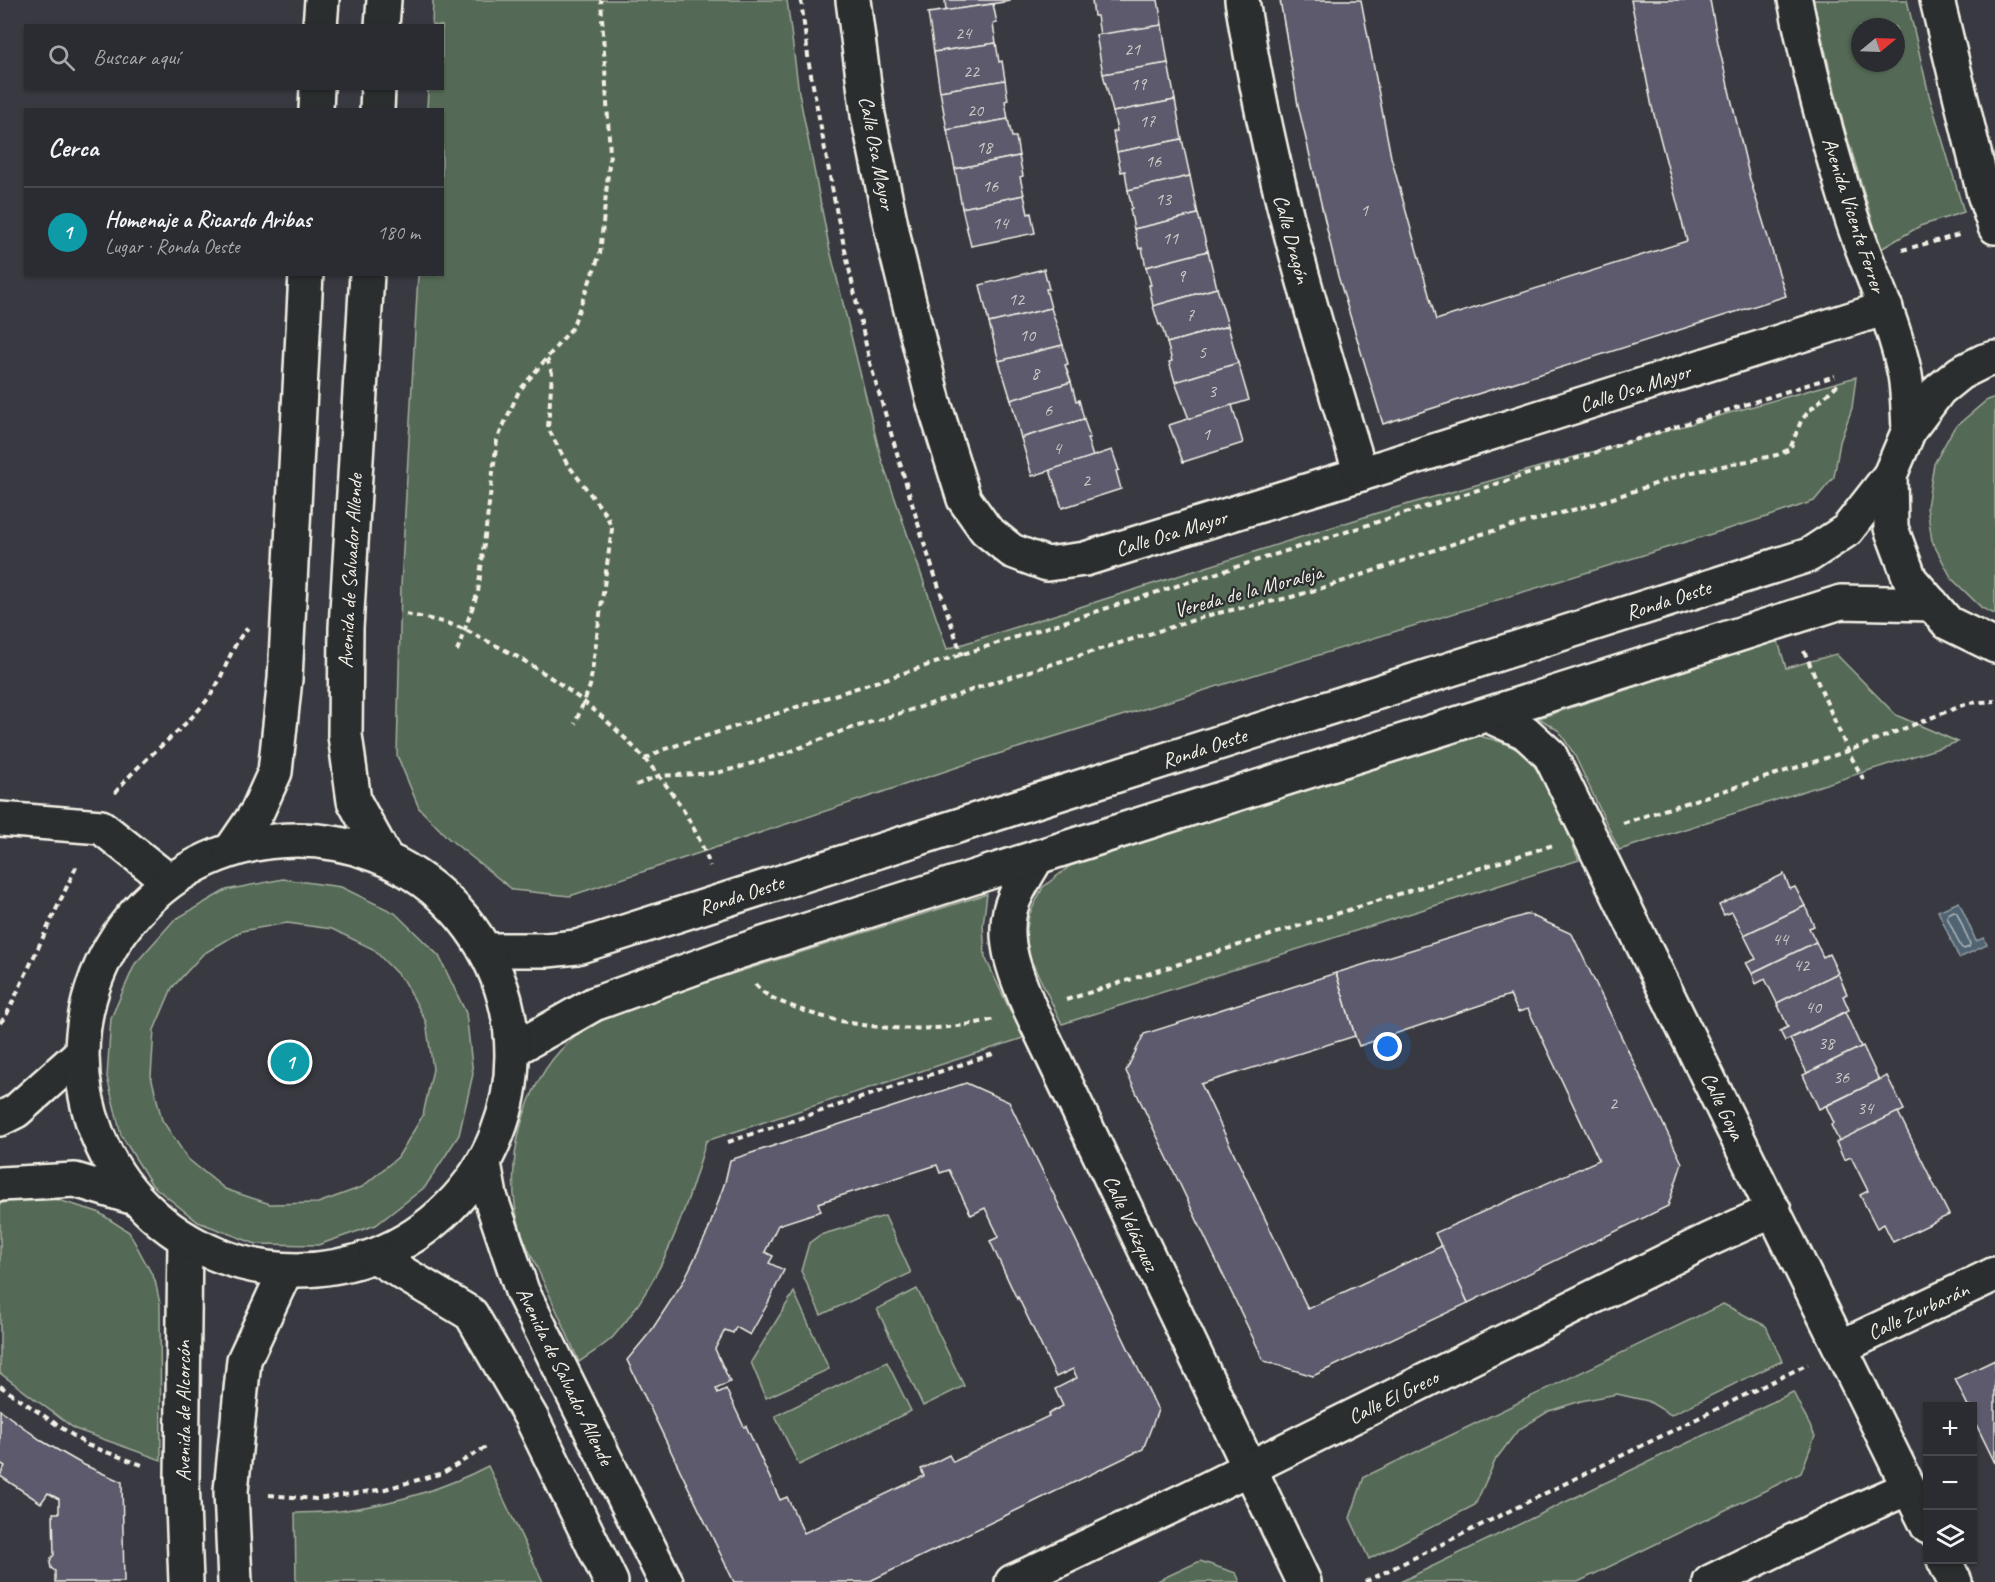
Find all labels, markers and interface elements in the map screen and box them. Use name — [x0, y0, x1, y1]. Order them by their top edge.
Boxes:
north arrow — [1851, 18, 1905, 72]
house number: 24 — [955, 22, 973, 44]
search box — [24, 24, 444, 90]
house number: 21 — [1124, 38, 1141, 60]
icon: search — [45, 41, 78, 74]
text: Buscar aquí — [93, 43, 179, 71]
house number: 22 — [963, 60, 981, 82]
house number: 19 — [1130, 73, 1148, 95]
street label: Calle Osa Mayor — [853, 94, 901, 214]
house number: 20 — [967, 99, 985, 121]
house number: 17 — [1139, 110, 1156, 132]
text: Cerca — [48, 131, 98, 164]
street label: Avenida Vicente Ferrer — [1817, 134, 1892, 297]
house number: 18 — [976, 136, 994, 158]
house number: 16 — [1145, 150, 1162, 172]
house number: 16 — [982, 175, 999, 197]
house number: 13 — [1155, 188, 1173, 210]
street label: Calle Dragón — [1268, 192, 1316, 287]
house number: 1 — [1360, 199, 1369, 221]
text: Homenaje a Ricardo Aribas — [105, 206, 311, 234]
house number: 14 — [992, 212, 1010, 234]
text: 1 — [63, 220, 72, 245]
text: 180 m — [377, 220, 420, 245]
house number: 11 — [1162, 227, 1179, 249]
text: Lugar · Ronda Oeste — [105, 234, 240, 259]
house number: 9 — [1177, 265, 1187, 287]
house number: 12 — [1008, 288, 1026, 310]
house number: 7 — [1186, 304, 1195, 326]
house number: 10 — [1019, 324, 1037, 346]
house number: 5 — [1198, 341, 1207, 363]
street label: Calle Osa Mayor — [1576, 357, 1695, 418]
house number: 8 — [1031, 362, 1041, 384]
house number: 3 — [1208, 380, 1218, 402]
house number: 6 — [1044, 399, 1053, 421]
house number: 1 — [1202, 423, 1211, 445]
house number: 4 — [1053, 437, 1063, 459]
house number: 2 — [1082, 469, 1092, 491]
street label: Avenida de Salvador Allende — [332, 472, 368, 669]
street label: Calle Osa Mayor — [1112, 503, 1231, 562]
street label: Vereda de la Moraleja — [1171, 558, 1327, 623]
street label: Ronda Oeste — [1622, 573, 1716, 626]
street label: Ronda Oeste — [1158, 721, 1252, 774]
street label: Ronda Oeste — [695, 868, 789, 921]
house number: 44 — [1772, 928, 1790, 950]
house number: 42 — [1793, 954, 1811, 976]
house number: 40 — [1805, 996, 1823, 1018]
your location — [1373, 1032, 1402, 1061]
house number: 38 — [1818, 1032, 1836, 1054]
pin: 1 — [270, 1040, 310, 1084]
house number: 36 — [1833, 1066, 1850, 1088]
street label: Calle Goya — [1695, 1068, 1751, 1146]
house number: 2 — [1609, 1092, 1619, 1114]
house number: 34 — [1857, 1097, 1875, 1119]
street label: Calle Velázquez — [1097, 1171, 1165, 1276]
street label: Calle Zurbarán — [1863, 1276, 1973, 1346]
street label: Avenida de Salvador Allende — [511, 1283, 620, 1470]
street label: Avenida de Alcorcón — [170, 1340, 196, 1481]
street label: Calle El Greco — [1344, 1363, 1445, 1430]
map controls — [1923, 1402, 1977, 1564]
button: + — [1923, 1402, 1977, 1456]
button: − — [1923, 1456, 1977, 1510]
button: layers — [1923, 1510, 1977, 1564]

